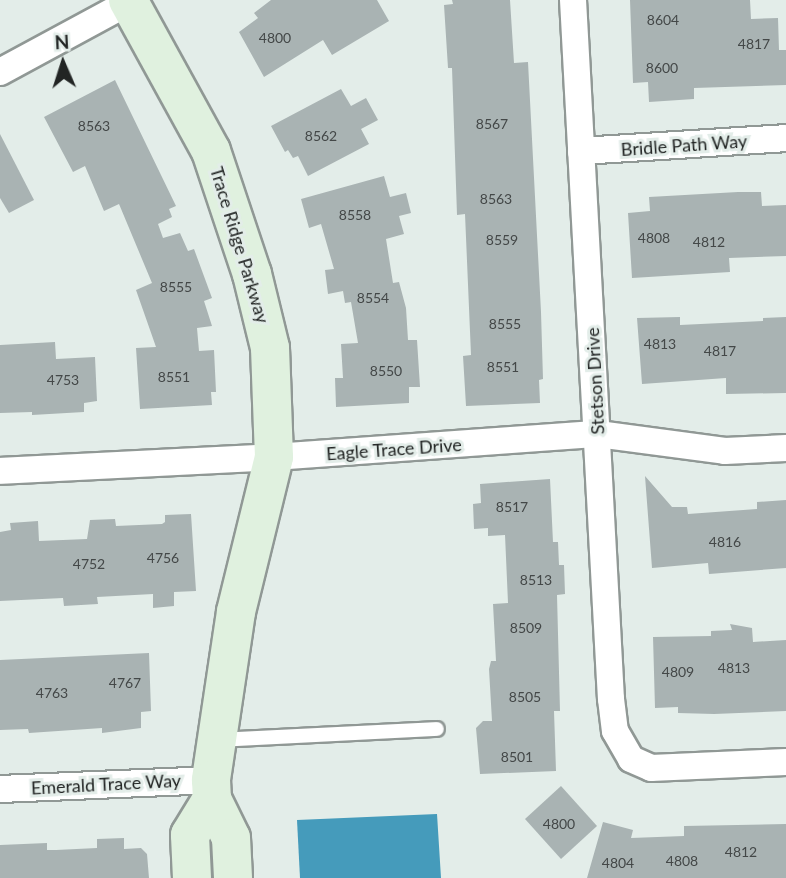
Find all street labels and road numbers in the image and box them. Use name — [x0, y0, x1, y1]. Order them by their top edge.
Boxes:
street label: Bridle Path Way — [620, 130, 748, 160]
street label: Trace Ridge Parkway — [206, 164, 274, 326]
street label: Stetson Drive — [581, 327, 609, 435]
street label: Eagle Trace Drive — [325, 433, 463, 465]
street label: Emerald Trace Way — [30, 769, 182, 799]

